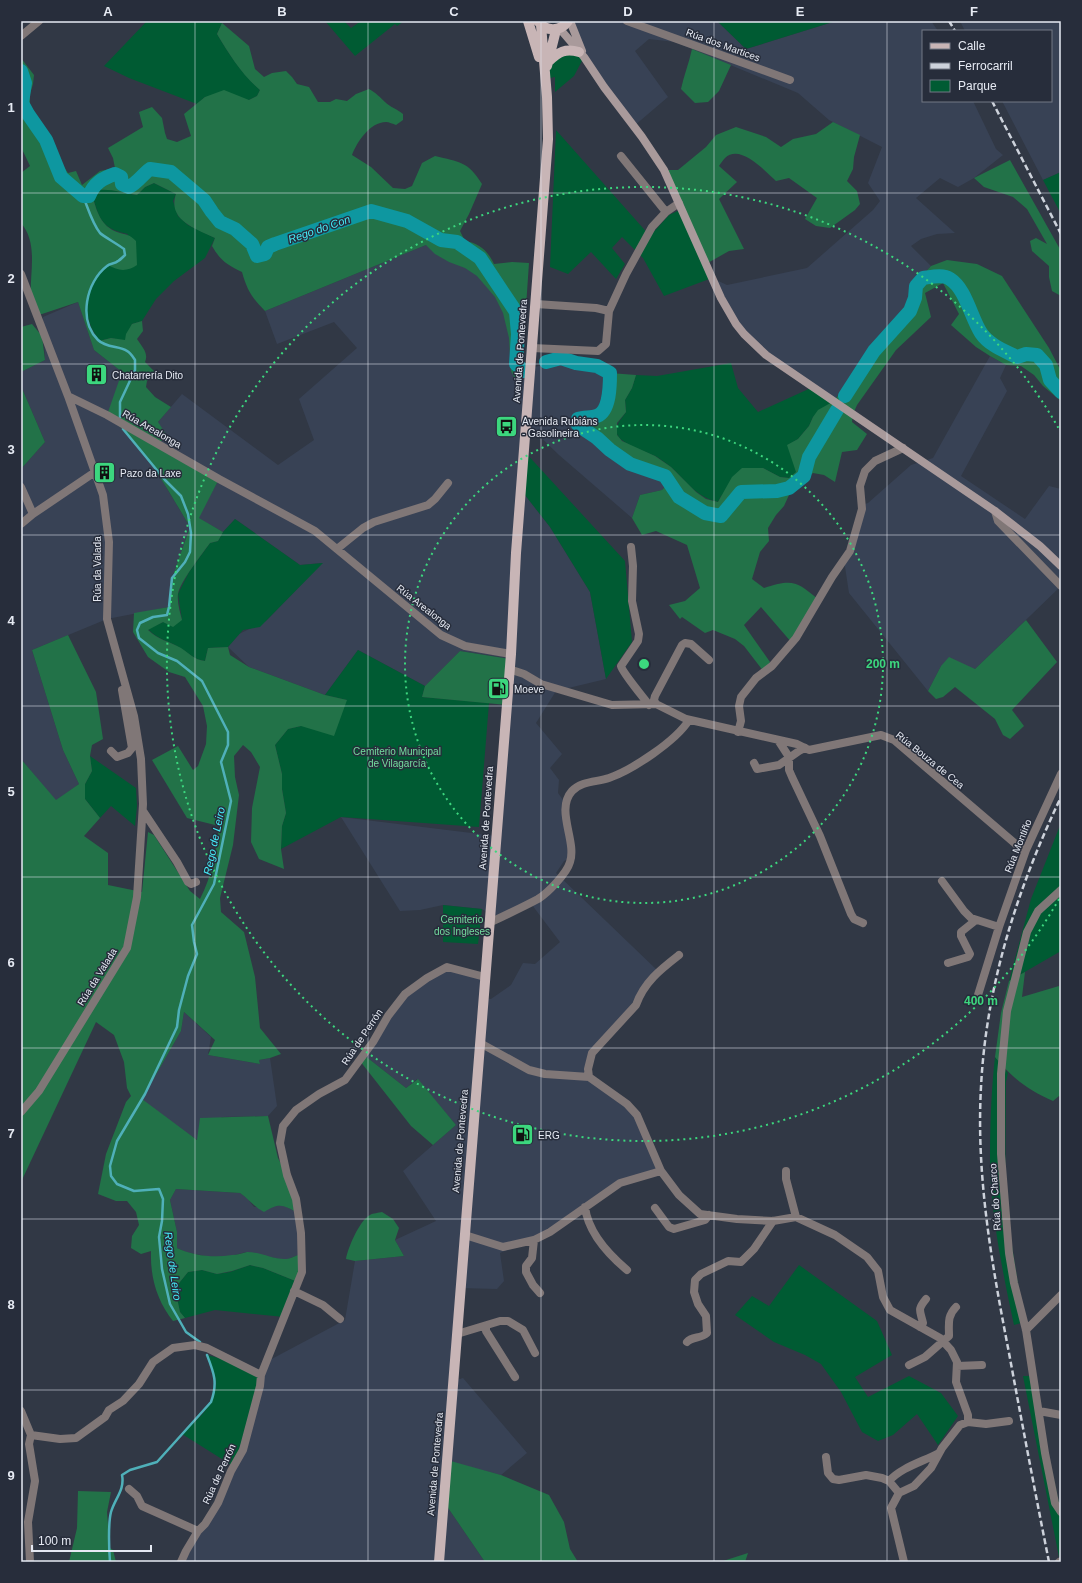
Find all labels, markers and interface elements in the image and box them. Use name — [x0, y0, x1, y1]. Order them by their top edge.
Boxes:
text: A — [103, 4, 113, 19]
text: B — [277, 4, 287, 19]
text: C — [449, 4, 459, 19]
text: D — [623, 4, 633, 19]
text: E — [796, 4, 805, 19]
text: F — [970, 4, 978, 19]
street label: Rúa dos Martices — [685, 27, 761, 63]
legend — [922, 30, 1052, 102]
text: Calle — [958, 39, 986, 53]
text: Ferrocarril — [958, 59, 1013, 73]
text: Parque — [958, 79, 997, 93]
text: 1 — [7, 100, 15, 115]
water label: Rego do Con — [286, 213, 352, 245]
text: 2 — [7, 271, 15, 286]
street label: Avenida de Pontevedra — [511, 298, 529, 403]
building icon: Chatarrería Dito — [83, 362, 109, 388]
place label: Chatarrería Dito — [112, 370, 184, 381]
street label: Rúa Arealonga — [121, 408, 184, 451]
bus stop icon: Avenida Rubiáns - Gasolineira — [493, 414, 519, 440]
place label: Avenida Rubiáns - Gasolineira — [522, 416, 597, 439]
text: 3 — [7, 442, 15, 457]
building icon: Pazo da Laxe — [92, 460, 118, 486]
place label: Pazo da Laxe — [120, 468, 182, 479]
street label: Rúa da Valada — [92, 536, 103, 602]
street label: Rúa Arealonga — [395, 582, 454, 632]
text: 4 — [7, 613, 15, 628]
centre of rings — [637, 657, 651, 671]
text: 200 m — [866, 657, 900, 671]
fuel station icon: Moeve — [485, 676, 511, 702]
place label: Moeve — [514, 684, 544, 695]
street label: Rúa Bouza de Cea — [894, 729, 967, 791]
park label: Cemiterio Municipal de Vilagarcía — [353, 746, 441, 769]
street label: Avenida de Pontevedra — [477, 765, 495, 870]
text: 5 — [7, 784, 15, 799]
water label: Rego de Leiro — [201, 806, 227, 876]
street label: Rúa Montiño — [1002, 817, 1034, 874]
park label: Cemiterio dos Ingleses — [434, 914, 490, 937]
street label: Rúa da Valada — [75, 946, 119, 1008]
text: 6 — [7, 955, 15, 970]
text: 400 m — [964, 994, 998, 1008]
street label: Rúa de Perrón — [339, 1007, 385, 1067]
street label: Avenida de Pontevedra — [450, 1088, 470, 1193]
fuel station icon: ERG — [509, 1122, 535, 1148]
text: 7 — [7, 1126, 15, 1141]
place label: ERG — [538, 1130, 560, 1141]
street label: Rúa do Charco — [987, 1163, 1003, 1231]
water label: Rego de Leiro — [162, 1231, 184, 1301]
text: 8 — [7, 1297, 15, 1312]
street label: Avenida de Pontevedra — [425, 1411, 445, 1516]
street label: Rúa de Perrón — [200, 1442, 238, 1506]
text: 9 — [7, 1468, 15, 1483]
scale bar — [32, 1527, 151, 1553]
text: 100 m — [38, 1534, 71, 1548]

